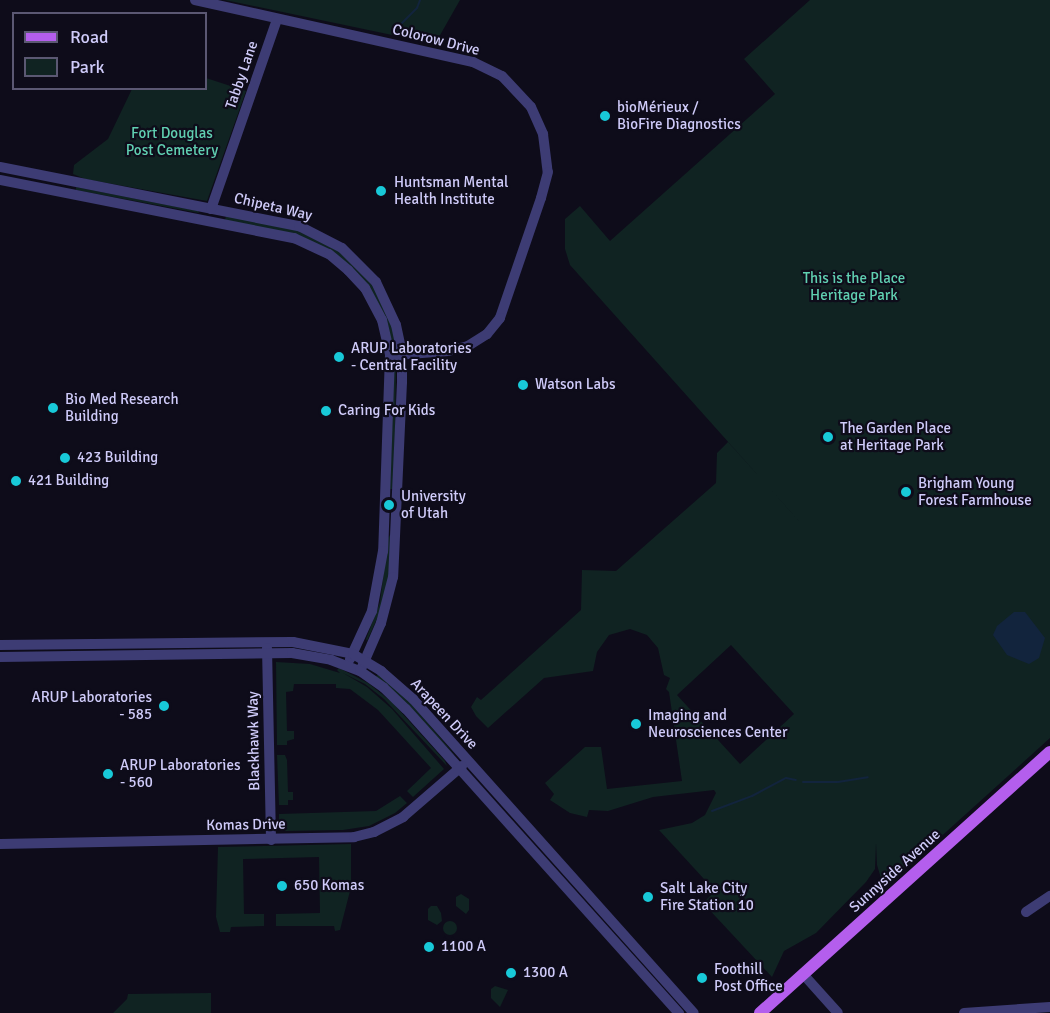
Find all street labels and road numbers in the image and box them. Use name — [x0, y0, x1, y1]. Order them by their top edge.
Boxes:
street label: Colorow Drive — [390, 20, 482, 60]
street label: Tabby Lane — [222, 39, 262, 111]
street label: Chipeta Way — [232, 189, 314, 225]
street label: Arapeen Drive — [407, 675, 481, 753]
street label: Blackhawk Way — [244, 691, 264, 791]
street label: Komas Drive — [206, 815, 286, 835]
street label: Sunnyside Avenue — [846, 826, 944, 916]

